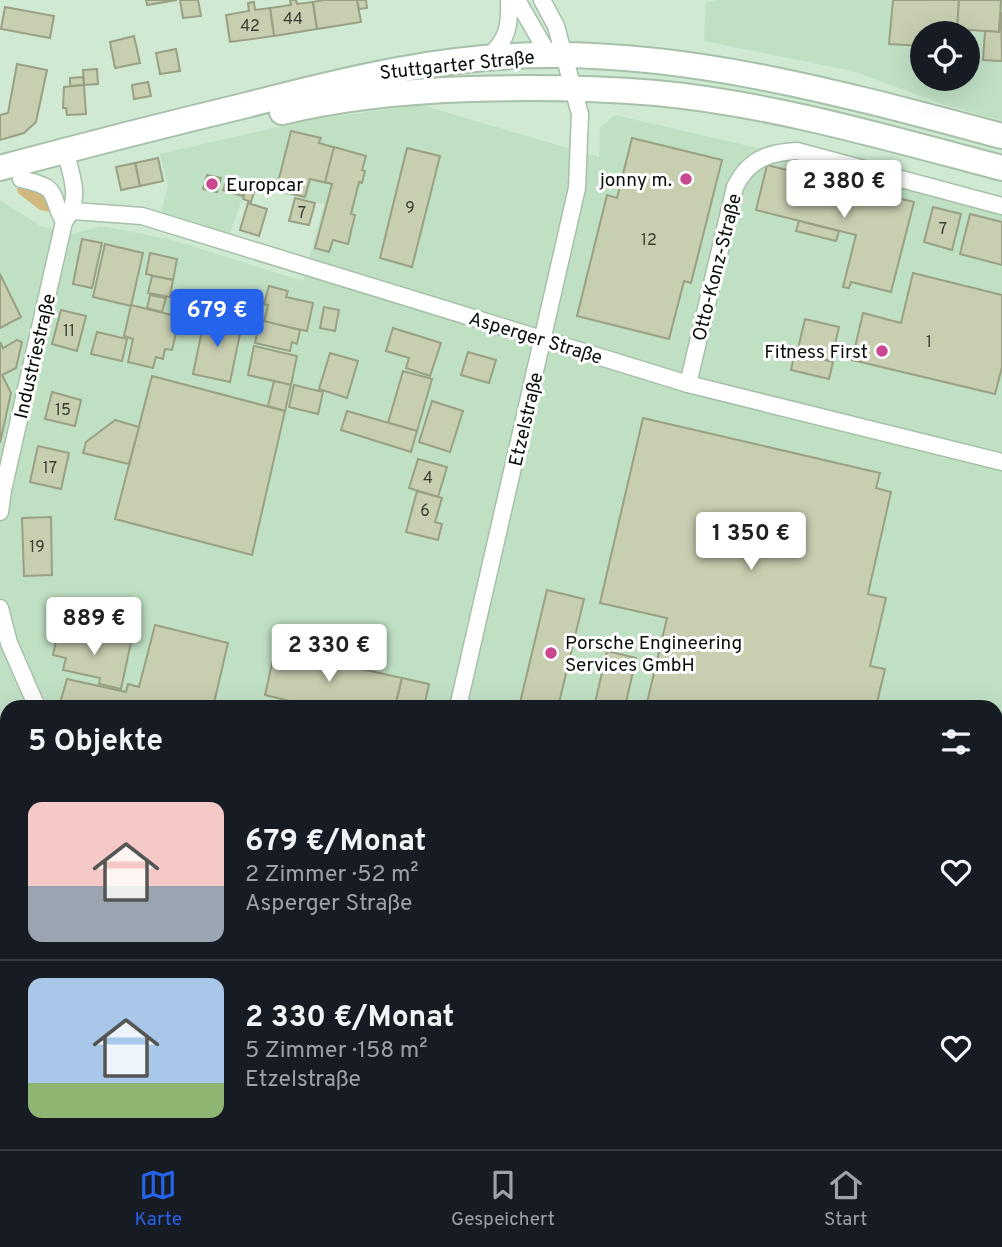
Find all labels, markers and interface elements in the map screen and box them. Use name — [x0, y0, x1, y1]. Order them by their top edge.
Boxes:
house number: 44 — [283, 10, 303, 30]
house number: 42 — [240, 17, 260, 37]
map controls — [910, 21, 980, 91]
button: locate — [910, 21, 980, 91]
street label: Stuttgarter Straße — [378, 46, 536, 86]
pin: 2 380 € — [779, 160, 909, 220]
text: 2 380 € — [802, 168, 886, 197]
place label: jonny m. — [599, 169, 672, 193]
marker: jonny m. — [678, 171, 694, 187]
place label: Europcar — [226, 174, 304, 198]
marker: Europcar — [204, 176, 220, 192]
street label: Otto-Konz-Straße — [688, 191, 748, 344]
house number: 9 — [405, 199, 415, 219]
house number: 7 — [298, 204, 306, 224]
house number: 7 — [939, 220, 947, 240]
house number: 12 — [641, 231, 657, 251]
pin: 679 € — [168, 290, 266, 349]
street label: Industriestraße — [10, 291, 62, 421]
text: 679 € — [187, 297, 247, 326]
street label: Asperger Straße — [466, 307, 605, 371]
house number: 11 — [63, 322, 75, 342]
house number: 1 — [926, 333, 932, 353]
place label: Fitness First — [764, 341, 868, 365]
marker: Fitness First — [874, 343, 890, 359]
street label: Etzelstraße — [504, 370, 549, 469]
house number: 15 — [55, 401, 71, 421]
house number: 17 — [43, 459, 57, 479]
house number: 4 — [423, 469, 433, 489]
house number: 6 — [420, 502, 430, 522]
pin: 1 350 € — [686, 512, 816, 572]
text: 1 350 € — [712, 520, 790, 549]
house number: 19 — [29, 538, 45, 558]
pin: 889 € — [45, 598, 143, 657]
text: 889 € — [62, 605, 126, 634]
pin: 2 330 € — [264, 624, 394, 684]
text: 2 330 € — [288, 632, 370, 661]
place label: Porsche Engineering Services GmbH — [565, 632, 742, 678]
marker: Porsche Engineering Services GmbH — [543, 645, 559, 661]
icon: filters — [937, 723, 975, 761]
text: 5 Objekte — [28, 724, 163, 761]
text: 679 €/Monat — [245, 824, 426, 861]
icon: home — [84, 830, 168, 914]
icon: heart — [937, 853, 975, 891]
text: 2 Zimmer · 52 m² — [245, 861, 419, 890]
text: Asperger Straße — [245, 890, 412, 919]
text: 2 330 €/Monat — [245, 1000, 454, 1037]
icon: home — [84, 1006, 168, 1090]
icon: heart — [937, 1029, 975, 1067]
text: 5 Zimmer · 158 m² — [245, 1037, 428, 1066]
text: Etzelstraße — [245, 1066, 361, 1095]
tab: Karte — [135, 1166, 182, 1232]
tab: Gespeichert — [451, 1166, 555, 1232]
tab: Start — [824, 1166, 867, 1232]

